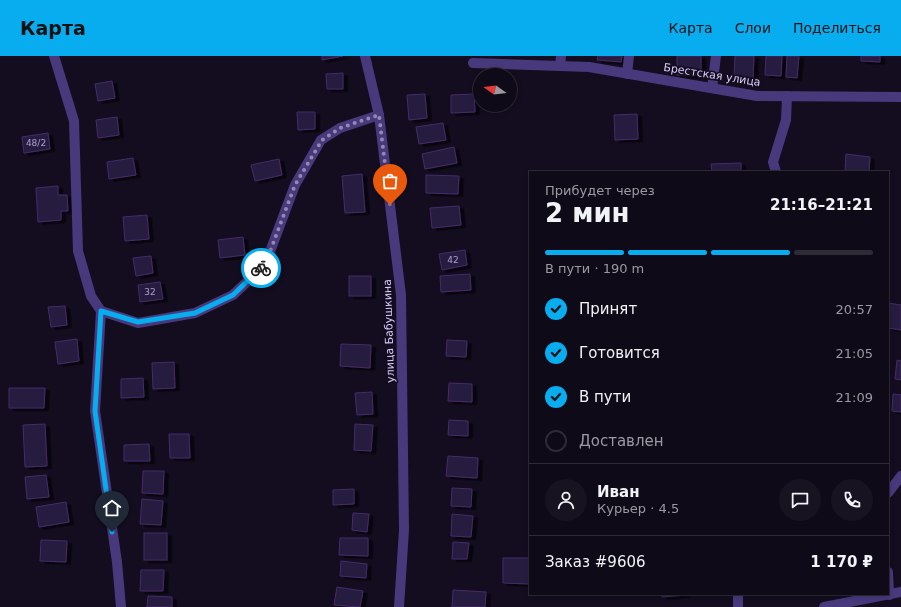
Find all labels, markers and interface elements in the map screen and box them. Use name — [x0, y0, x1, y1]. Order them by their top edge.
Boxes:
text: Карта — [20, 17, 86, 39]
text: Карта — [669, 20, 713, 36]
text: Слои — [735, 20, 771, 36]
text: Поделиться — [793, 20, 881, 36]
street label: Брестская улица — [662, 61, 762, 89]
north arrow — [473, 68, 517, 112]
map controls — [473, 68, 517, 112]
house number: 48/2 — [26, 138, 46, 148]
pin — [373, 164, 407, 205]
icon: bag — [379, 170, 401, 192]
text: Прибудет через — [545, 183, 655, 198]
text: 21:16–21:21 — [770, 196, 873, 214]
text: 2 мин — [545, 198, 630, 228]
courier — [241, 248, 281, 288]
house number: 42 — [447, 255, 459, 265]
icon: bike — [250, 257, 272, 279]
text: В пути · 190 m — [545, 261, 644, 276]
street label: улица Бабушкина — [381, 279, 397, 383]
house number: 32 — [144, 287, 156, 297]
icon: check — [545, 298, 567, 320]
text: Принят — [579, 300, 637, 318]
text: 20:57 — [836, 302, 873, 317]
icon: check — [545, 342, 567, 364]
text: Готовится — [579, 344, 660, 362]
text: 21:05 — [836, 346, 873, 361]
icon: check — [545, 386, 567, 408]
text: В пути — [579, 388, 631, 406]
text: 21:09 — [836, 390, 873, 405]
text: Доставлен — [579, 432, 664, 450]
button: person — [545, 479, 587, 521]
button: chat — [779, 479, 821, 521]
button: phone — [831, 479, 873, 521]
text: Иван — [597, 483, 640, 501]
pin — [95, 491, 129, 532]
icon: home — [101, 497, 123, 519]
text: Курьер · 4.5 — [597, 501, 679, 516]
text: Заказ #9606 — [545, 553, 646, 571]
text: 1 170 ₽ — [810, 553, 873, 571]

